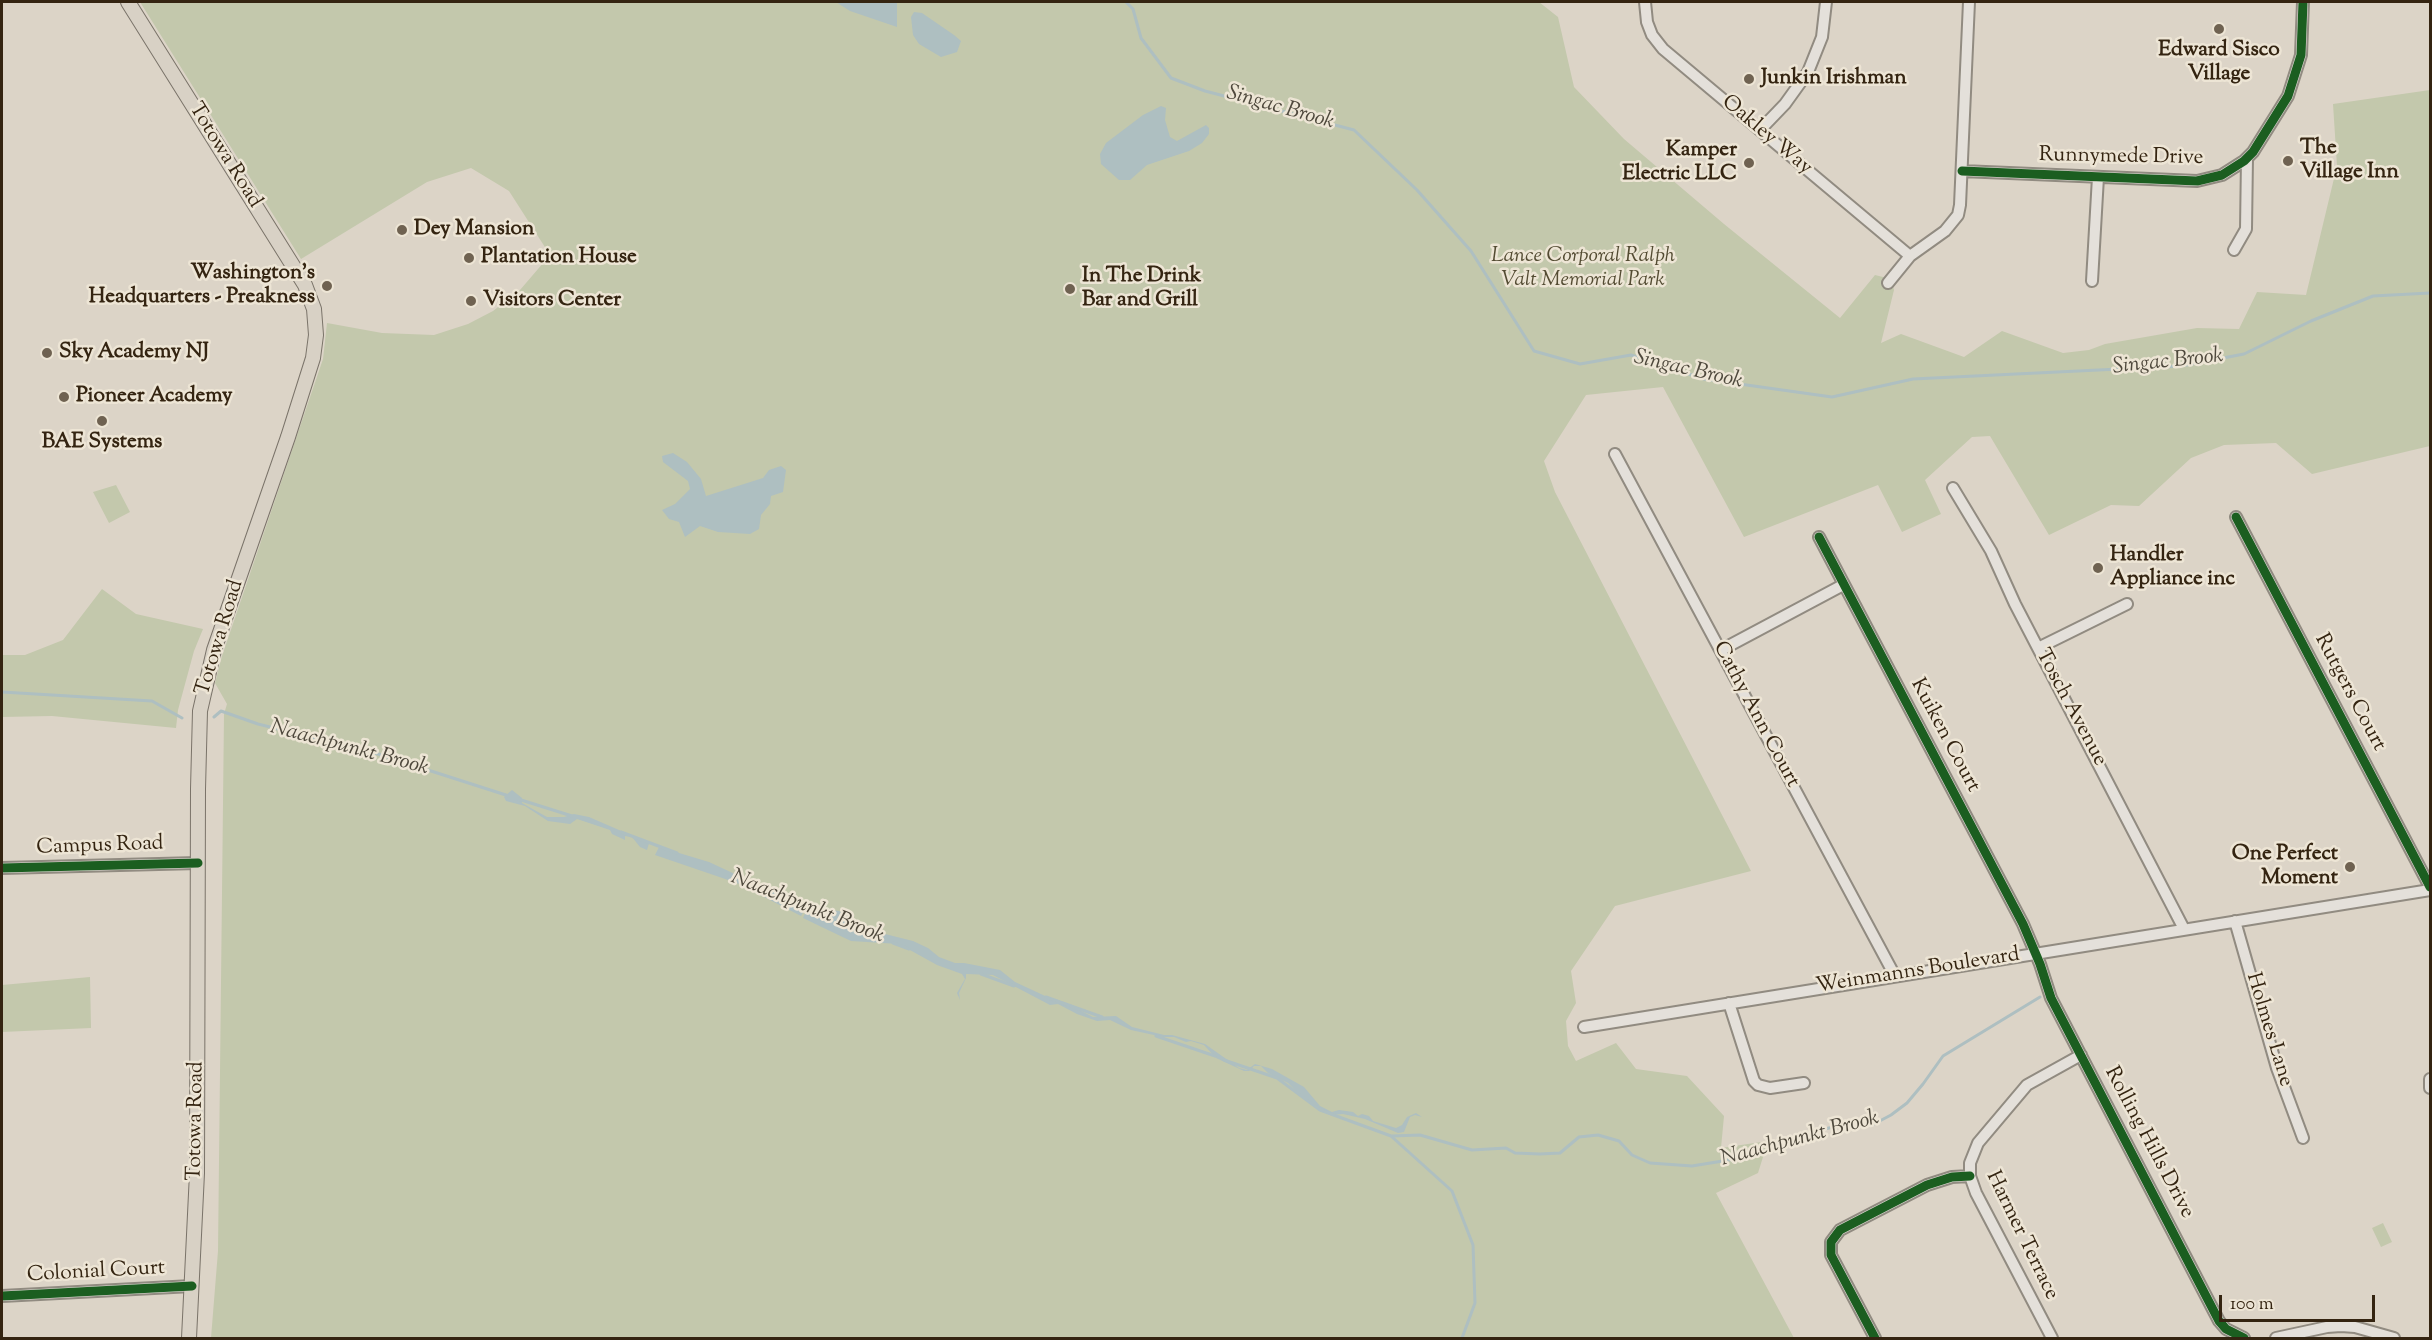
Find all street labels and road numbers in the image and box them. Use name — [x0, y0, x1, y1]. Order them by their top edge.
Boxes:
street label: Oakley Way — [1715, 91, 1817, 181]
street label: Totowa Road — [182, 99, 266, 213]
street label: Runnymede Drive — [2038, 144, 2204, 172]
street label: Totowa Road — [191, 577, 251, 699]
street label: Rutgers Court — [2308, 630, 2390, 756]
street label: Cathy Ann Court — [1706, 638, 1804, 792]
street label: Tosch Avenue — [2029, 645, 2111, 771]
street label: Kuiken Court — [1903, 675, 1985, 797]
street label: Campus Road — [36, 832, 164, 862]
street label: Weinmanns Boulevard — [1814, 943, 2022, 1001]
street label: Holmes Lane — [2239, 970, 2297, 1090]
street label: Totowa Road — [183, 1061, 211, 1181]
street label: Rolling Hills Drive — [2097, 1063, 2199, 1223]
street label: Harmer Terrace — [1979, 1167, 2063, 1305]
street label: Colonial Court — [26, 1257, 166, 1289]

